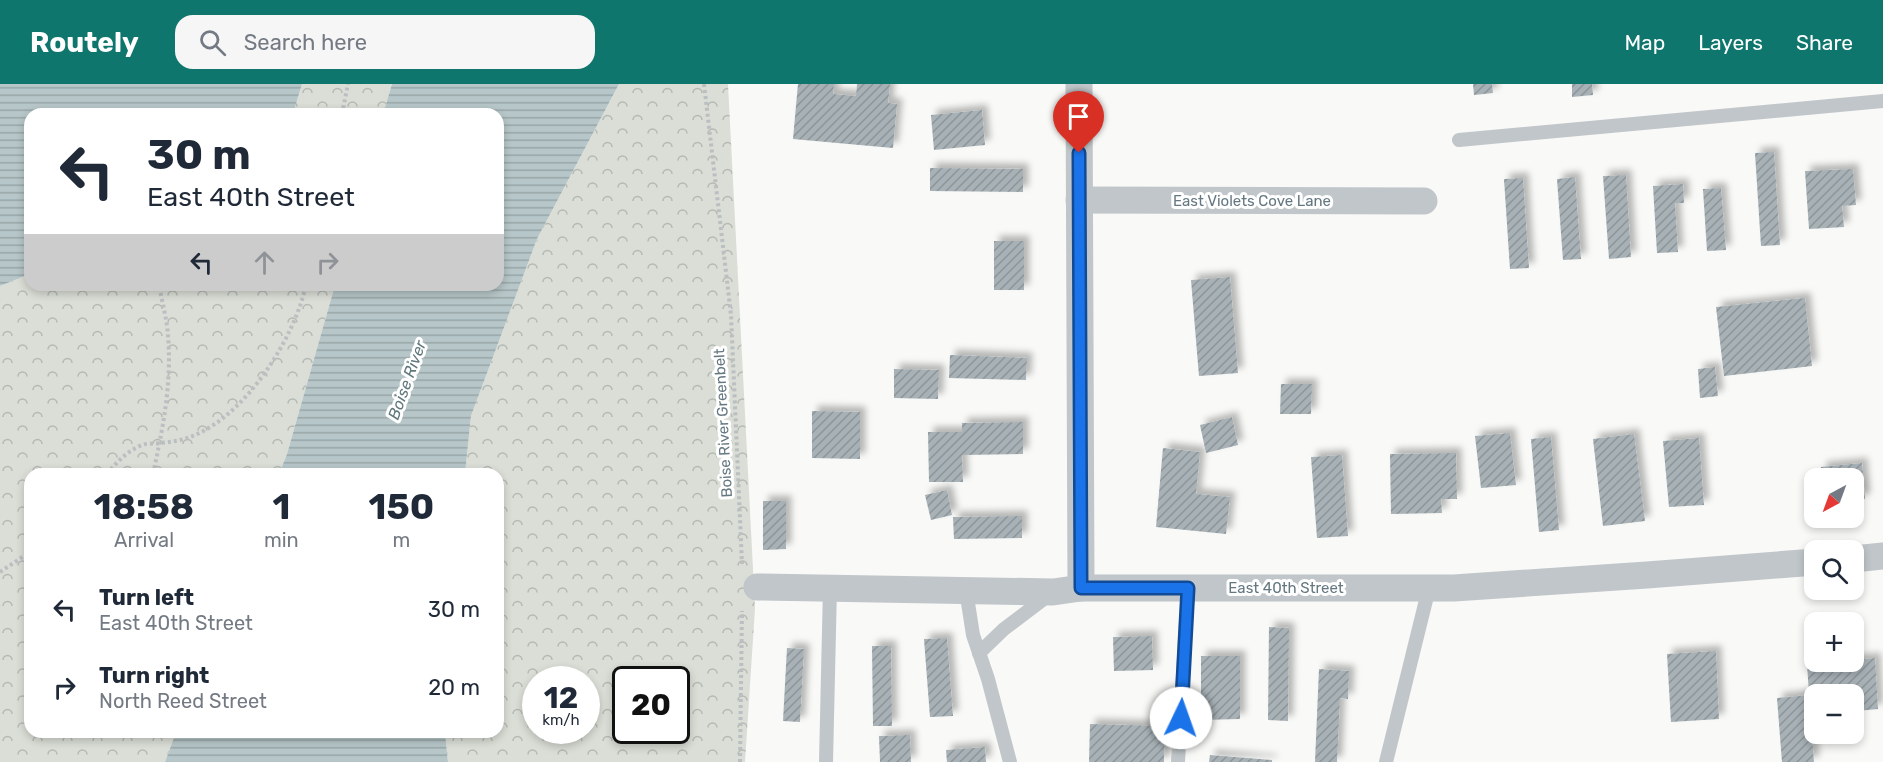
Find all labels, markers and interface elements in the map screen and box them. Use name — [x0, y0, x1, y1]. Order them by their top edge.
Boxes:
search box — [175, 15, 595, 69]
text: Routely — [30, 26, 139, 59]
icon: search — [196, 26, 229, 59]
text: Search here — [244, 29, 367, 56]
text: Map — [1624, 30, 1665, 55]
text: Layers — [1698, 30, 1763, 55]
text: Share — [1796, 30, 1853, 55]
pin — [1053, 91, 1104, 153]
icon: arrive — [1062, 100, 1095, 133]
text: 30 m — [147, 130, 251, 180]
icon: left — [48, 132, 126, 210]
text: East 40th Street — [147, 181, 355, 213]
street label: East Violets Cove Lane — [1173, 192, 1331, 210]
icon: left — [185, 246, 218, 279]
icon: ahead — [248, 246, 281, 279]
icon: right — [311, 246, 344, 279]
water label: Boise River — [384, 337, 430, 422]
street label: Boise River Greenbelt — [710, 348, 736, 498]
north arrow — [1804, 468, 1864, 528]
map controls — [1804, 468, 1864, 744]
text: 18:58 — [94, 485, 194, 528]
text: 1 — [272, 485, 290, 528]
text: 150 — [369, 485, 434, 528]
text: Arrival — [114, 528, 174, 552]
text: min — [264, 528, 299, 552]
text: m — [392, 528, 410, 552]
button: search — [1804, 540, 1864, 600]
street label: East 40th Street — [1228, 579, 1344, 597]
text: Turn left — [99, 584, 194, 611]
icon: left — [48, 593, 81, 626]
text: 30 m — [428, 596, 480, 623]
text: East 40th Street — [99, 611, 253, 635]
button: + — [1804, 612, 1864, 672]
text: Turn right — [99, 662, 209, 689]
speed limit sign: 20 — [612, 666, 690, 744]
icon: right — [48, 671, 81, 704]
text: 20 m — [428, 674, 480, 701]
text: 12 — [544, 680, 578, 716]
button: − — [1804, 684, 1864, 744]
position arrow — [1149, 686, 1213, 750]
text: North Reed Street — [99, 689, 267, 713]
text: km/h — [542, 711, 580, 729]

